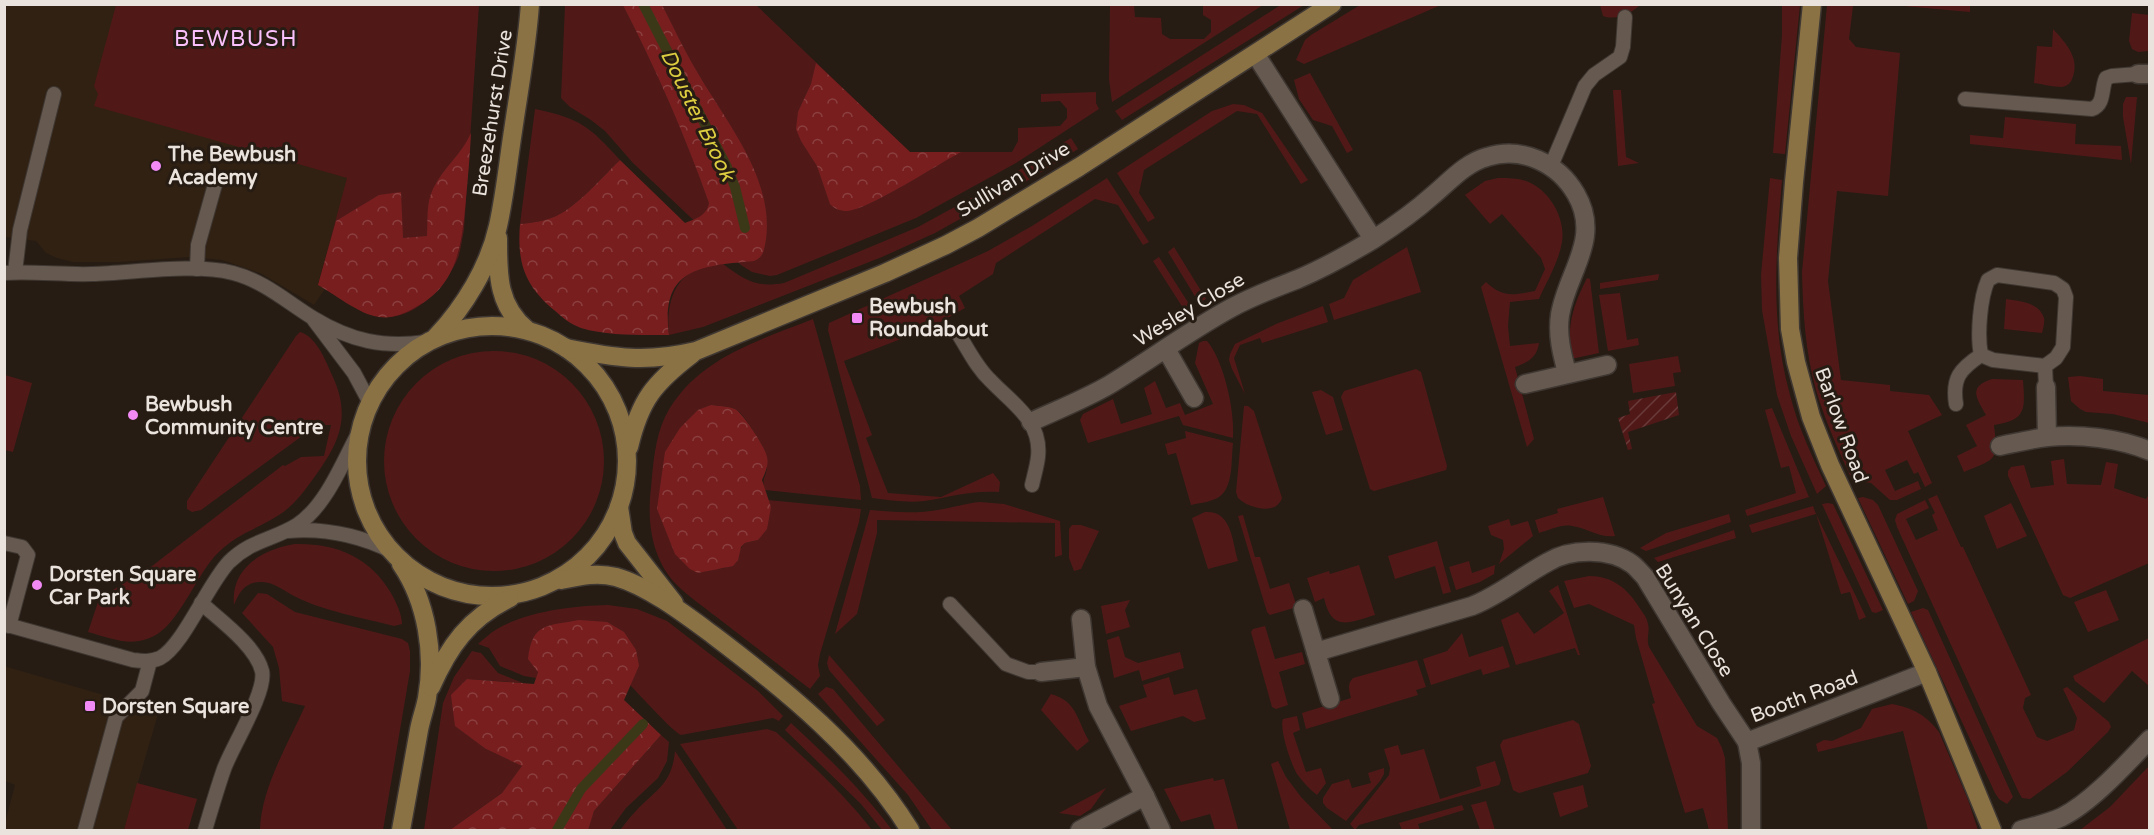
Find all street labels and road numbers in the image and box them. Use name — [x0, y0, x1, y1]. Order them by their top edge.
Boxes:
street label: Breezehurst Drive — [468, 28, 518, 198]
street label: Sullivan Drive — [953, 137, 1074, 223]
street label: Wesley Close — [1130, 268, 1249, 352]
street label: Barlow Road — [1809, 364, 1873, 486]
street label: Bunyan Close — [1650, 559, 1739, 682]
street label: Booth Road — [1747, 665, 1862, 728]

